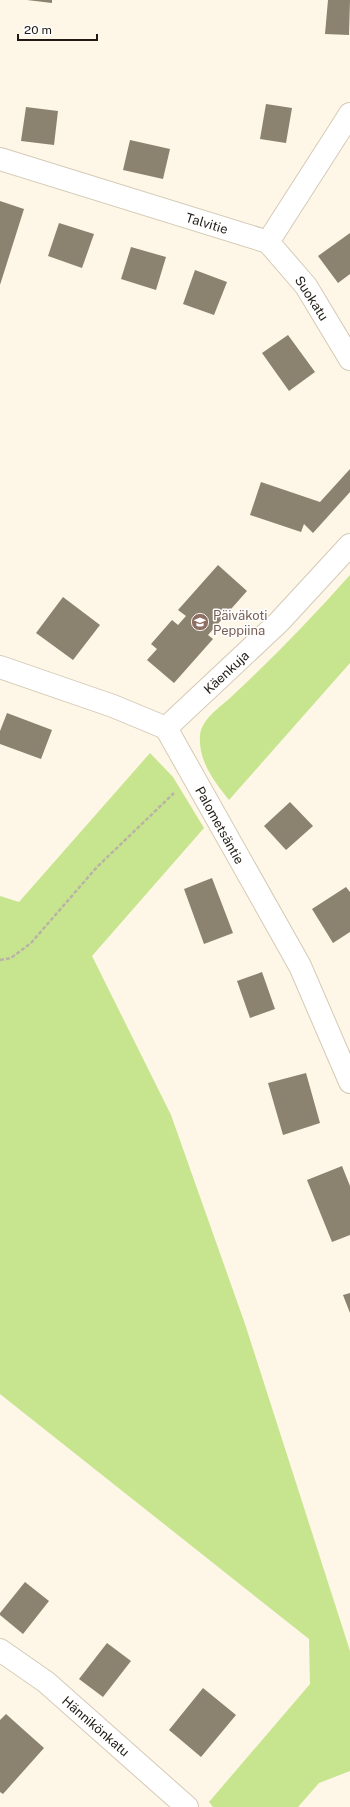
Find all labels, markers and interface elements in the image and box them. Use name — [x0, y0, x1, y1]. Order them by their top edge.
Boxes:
scale bar — [18, 16, 97, 42]
text: 20 m — [24, 23, 52, 37]
street label: Talvitie — [184, 210, 230, 237]
street label: Suokatu — [292, 273, 332, 323]
place label: Päiväkoti Peppiina — [213, 608, 267, 638]
school or university icon: Päiväkoti Peppiina — [190, 612, 210, 632]
street label: Käenkuja — [201, 648, 252, 697]
street label: Palometsäntie — [192, 784, 247, 867]
street label: Hännikönkatu — [59, 1693, 132, 1760]

